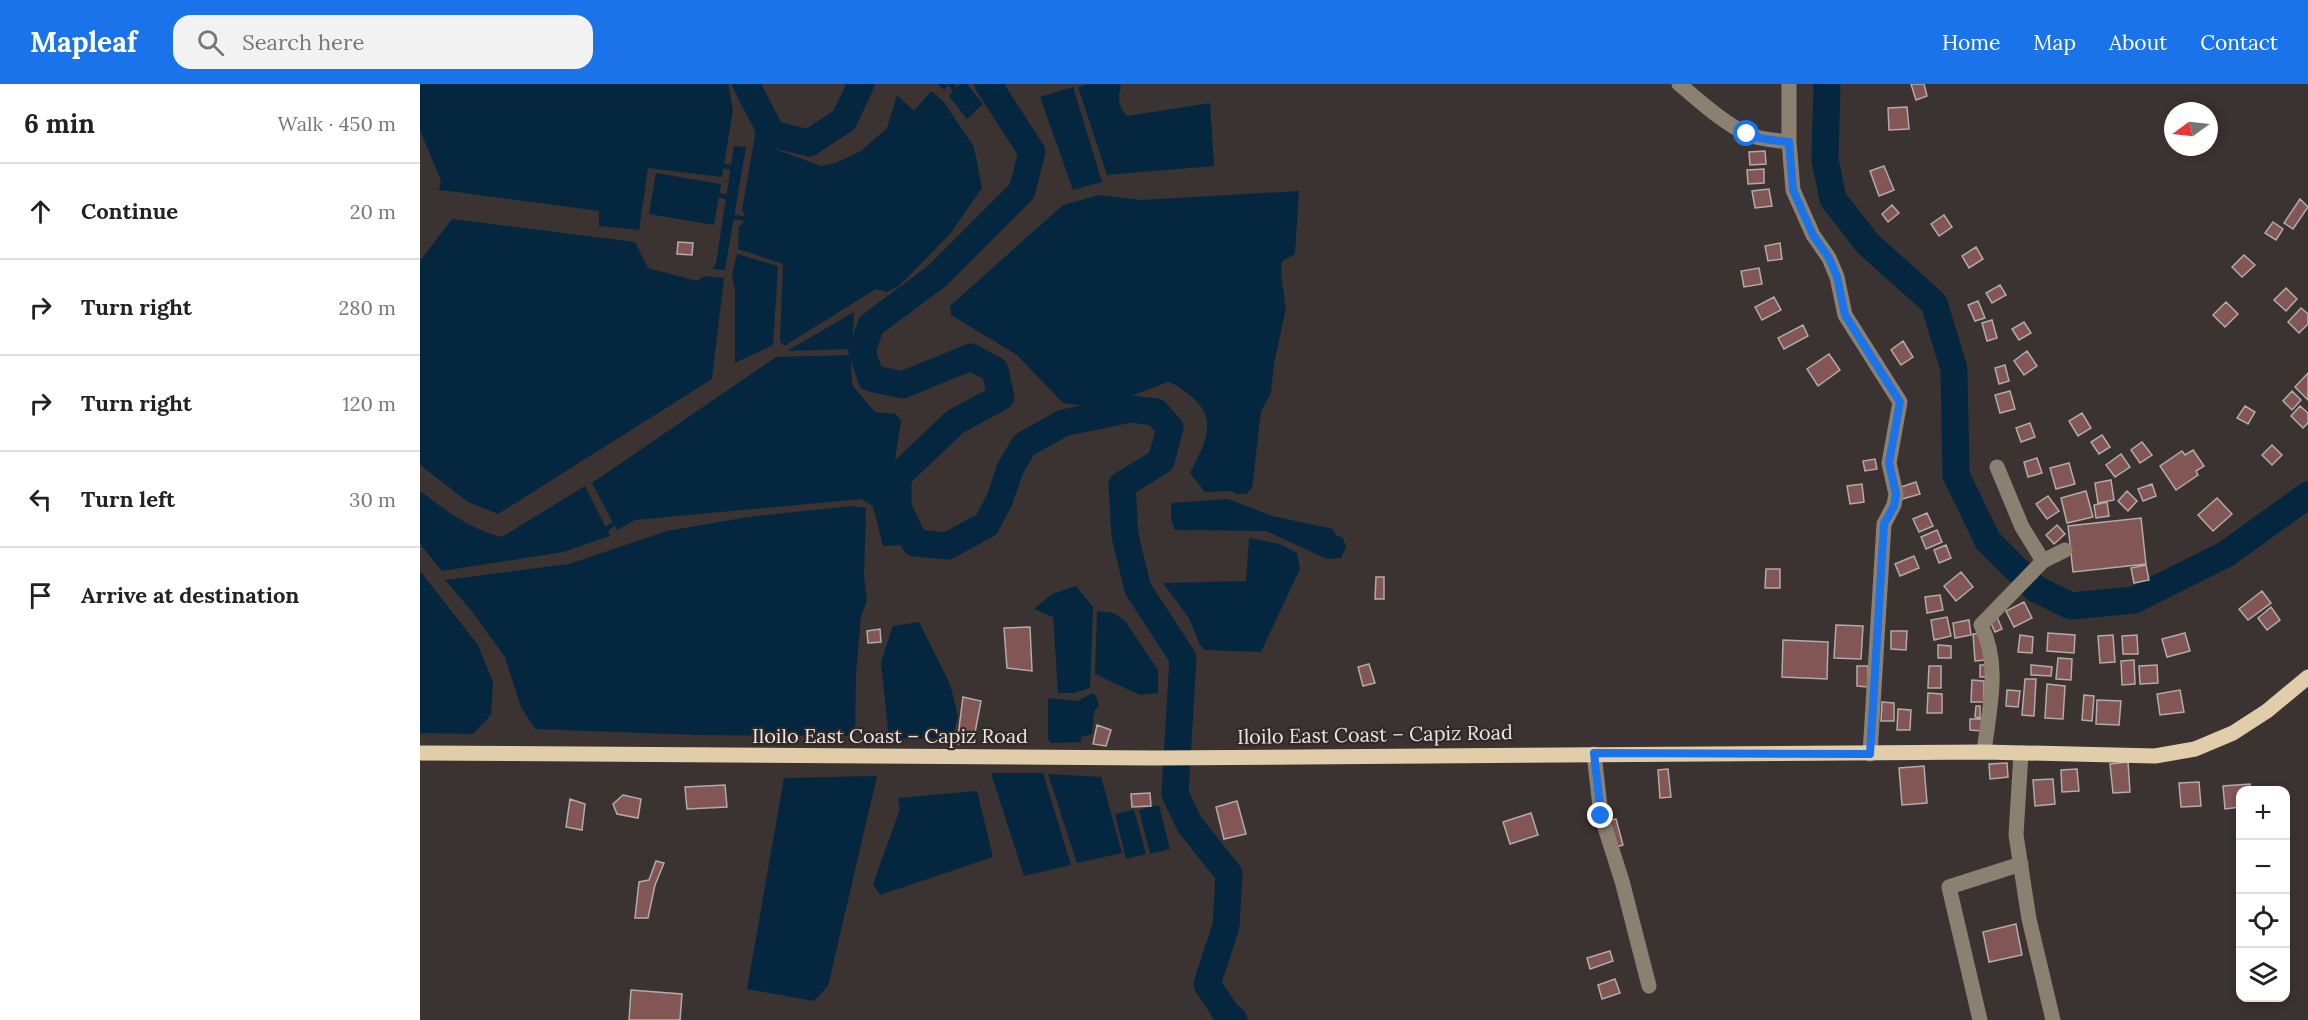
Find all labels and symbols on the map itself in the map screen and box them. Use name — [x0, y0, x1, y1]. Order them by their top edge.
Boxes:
north arrow — [2164, 102, 2218, 156]
route start — [1733, 120, 1759, 146]
street label: Iloilo East Coast – Capiz Road — [1237, 719, 1513, 749]
street label: Iloilo East Coast – Capiz Road — [752, 723, 1028, 748]
route end — [1587, 802, 1613, 828]

